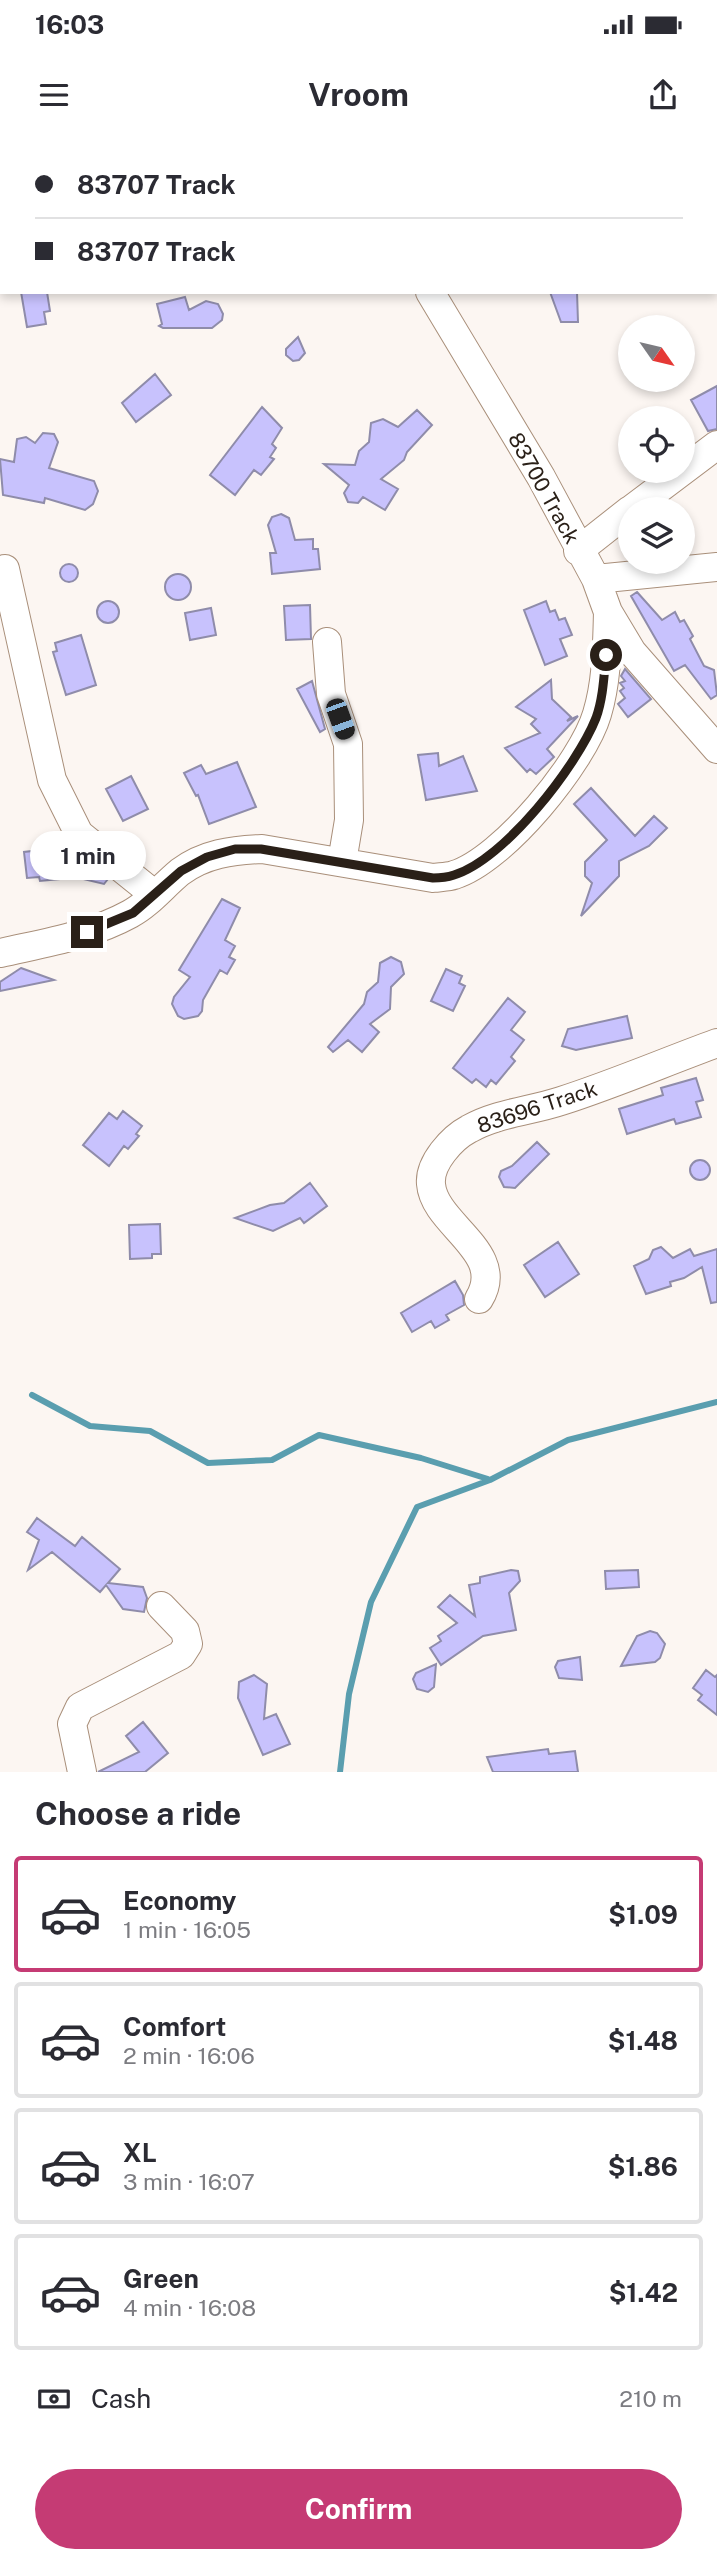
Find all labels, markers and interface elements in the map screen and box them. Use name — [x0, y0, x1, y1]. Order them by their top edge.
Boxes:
text: 16:03 — [35, 9, 104, 40]
icon: menu — [35, 76, 73, 114]
text: Vroom — [308, 76, 409, 113]
icon: share — [644, 76, 682, 114]
text: 83707 Track — [77, 169, 236, 200]
text: 83707 Track — [77, 236, 236, 267]
north arrow — [618, 315, 695, 392]
map controls — [618, 315, 695, 574]
button: locate — [618, 406, 695, 483]
street label: 83700 Track — [503, 428, 585, 548]
button: layers — [618, 497, 695, 574]
route start — [590, 639, 622, 671]
car — [323, 696, 358, 742]
callout: 1 min — [29, 830, 145, 880]
text: 1 min — [60, 842, 116, 869]
route end — [71, 916, 103, 948]
street label: 83696 Track — [474, 1076, 600, 1138]
text: Choose a ride — [35, 1795, 241, 1832]
icon: car — [39, 1883, 102, 1946]
text: Economy — [123, 1885, 236, 1916]
text: $1.09 — [608, 1899, 678, 1930]
text: 1 min · 16:05 — [123, 1916, 251, 1943]
icon: car — [39, 2009, 102, 2072]
text: Comfort — [123, 2011, 226, 2042]
text: $1.48 — [608, 2025, 678, 2056]
text: 2 min · 16:06 — [123, 2042, 255, 2069]
icon: car — [39, 2135, 102, 2198]
text: XL — [123, 2137, 157, 2168]
text: $1.86 — [608, 2151, 678, 2182]
text: 3 min · 16:07 — [123, 2168, 255, 2195]
icon: car — [39, 2261, 102, 2324]
text: Green — [123, 2263, 199, 2294]
text: $1.42 — [609, 2277, 678, 2308]
text: 4 min · 16:08 — [123, 2294, 256, 2321]
icon: cash — [35, 2380, 73, 2418]
text: Cash — [91, 2383, 151, 2414]
text: 210 m — [619, 2385, 682, 2412]
button: Confirm — [35, 2469, 682, 2549]

